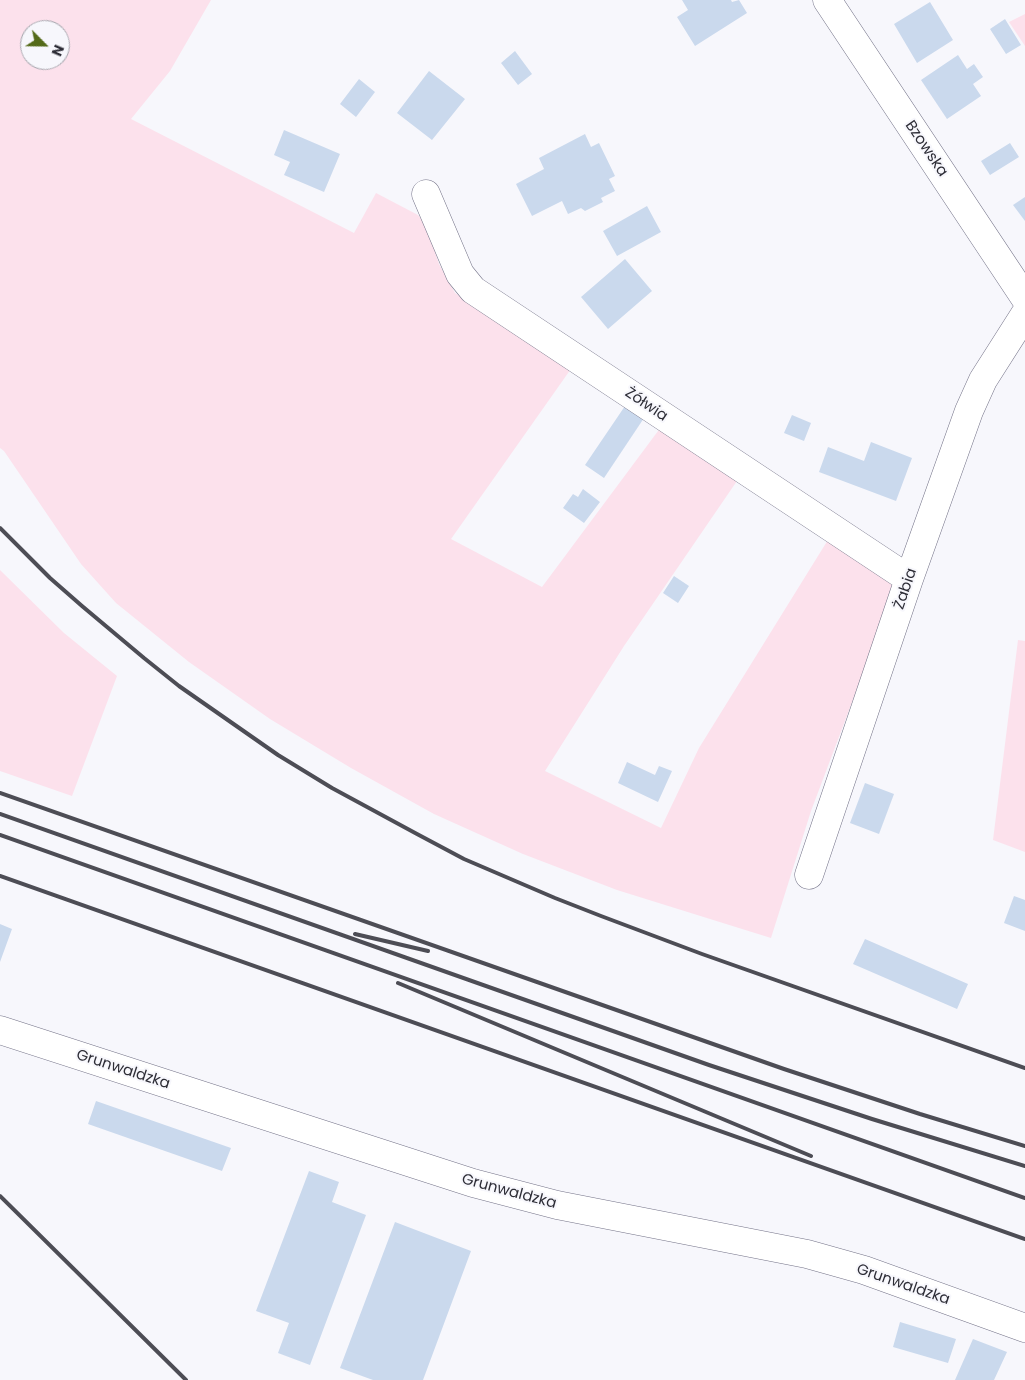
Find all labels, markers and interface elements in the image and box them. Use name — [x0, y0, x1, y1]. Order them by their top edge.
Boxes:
north arrow — [20, 20, 70, 70]
text: N — [47, 42, 69, 59]
street label: Bzowska — [901, 118, 951, 180]
street label: Żółwia — [621, 384, 671, 426]
street label: Żabia — [891, 566, 921, 612]
street label: Grunwaldzka — [74, 1046, 172, 1094]
street label: Grunwaldzka — [460, 1171, 558, 1213]
street label: Grunwaldzka — [854, 1261, 952, 1309]

